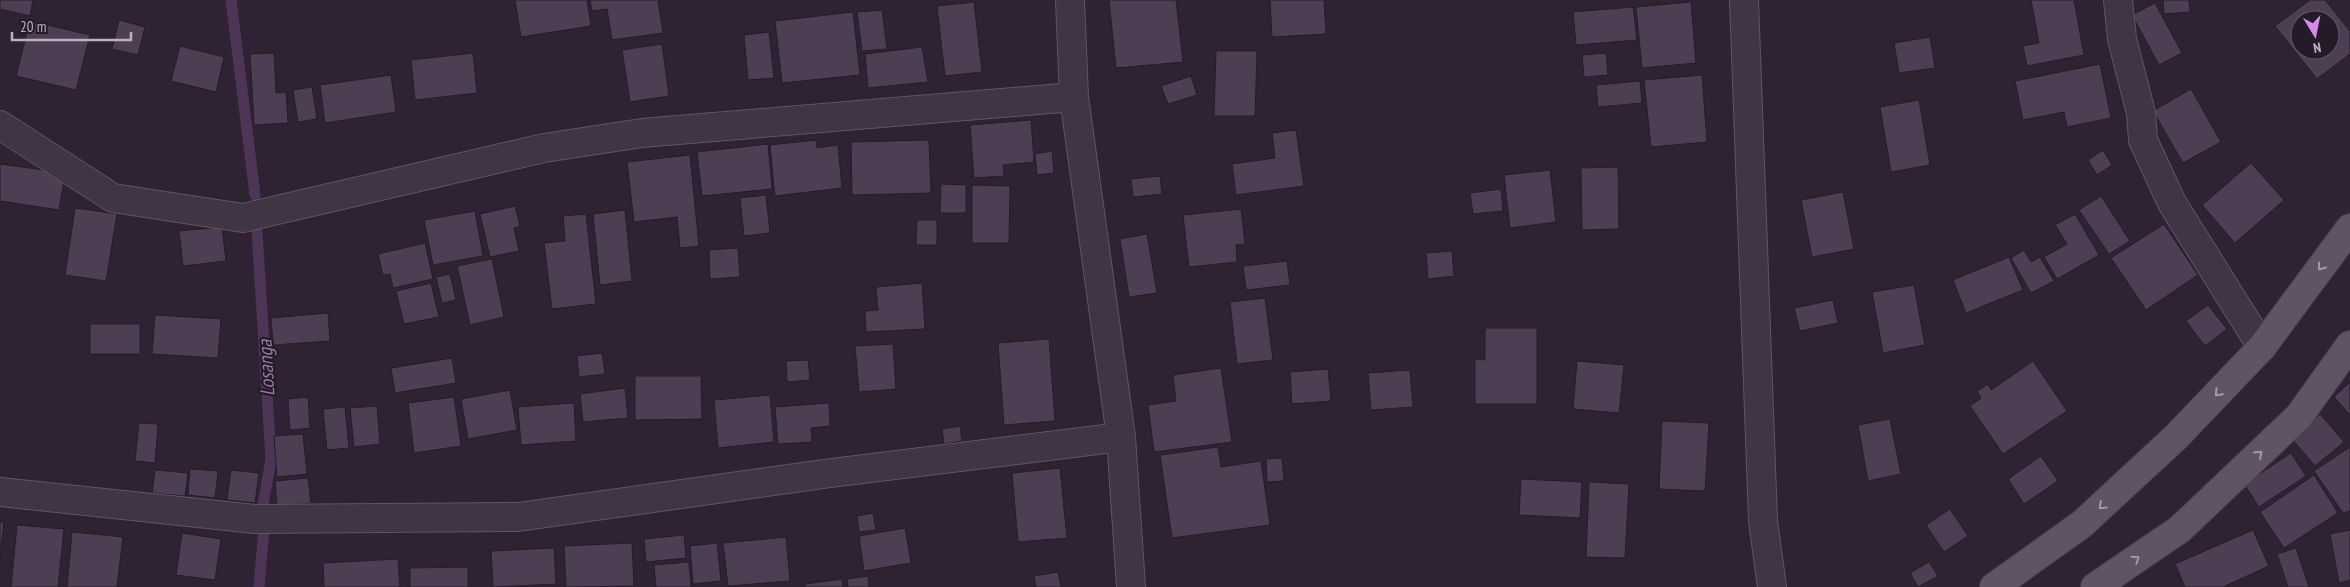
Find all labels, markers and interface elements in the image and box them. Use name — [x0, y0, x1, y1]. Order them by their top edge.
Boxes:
scale bar — [12, 10, 131, 42]
north arrow — [2290, 10, 2340, 60]
text: 20 m — [20, 17, 46, 36]
text: N — [2312, 38, 2323, 57]
one-way arrow — [2318, 261, 2327, 271]
water label: Losanga — [251, 338, 280, 397]
one-way arrow — [2215, 387, 2224, 396]
one-way arrow — [2253, 451, 2262, 460]
one-way arrow — [2098, 500, 2107, 509]
one-way arrow — [2130, 556, 2139, 565]

